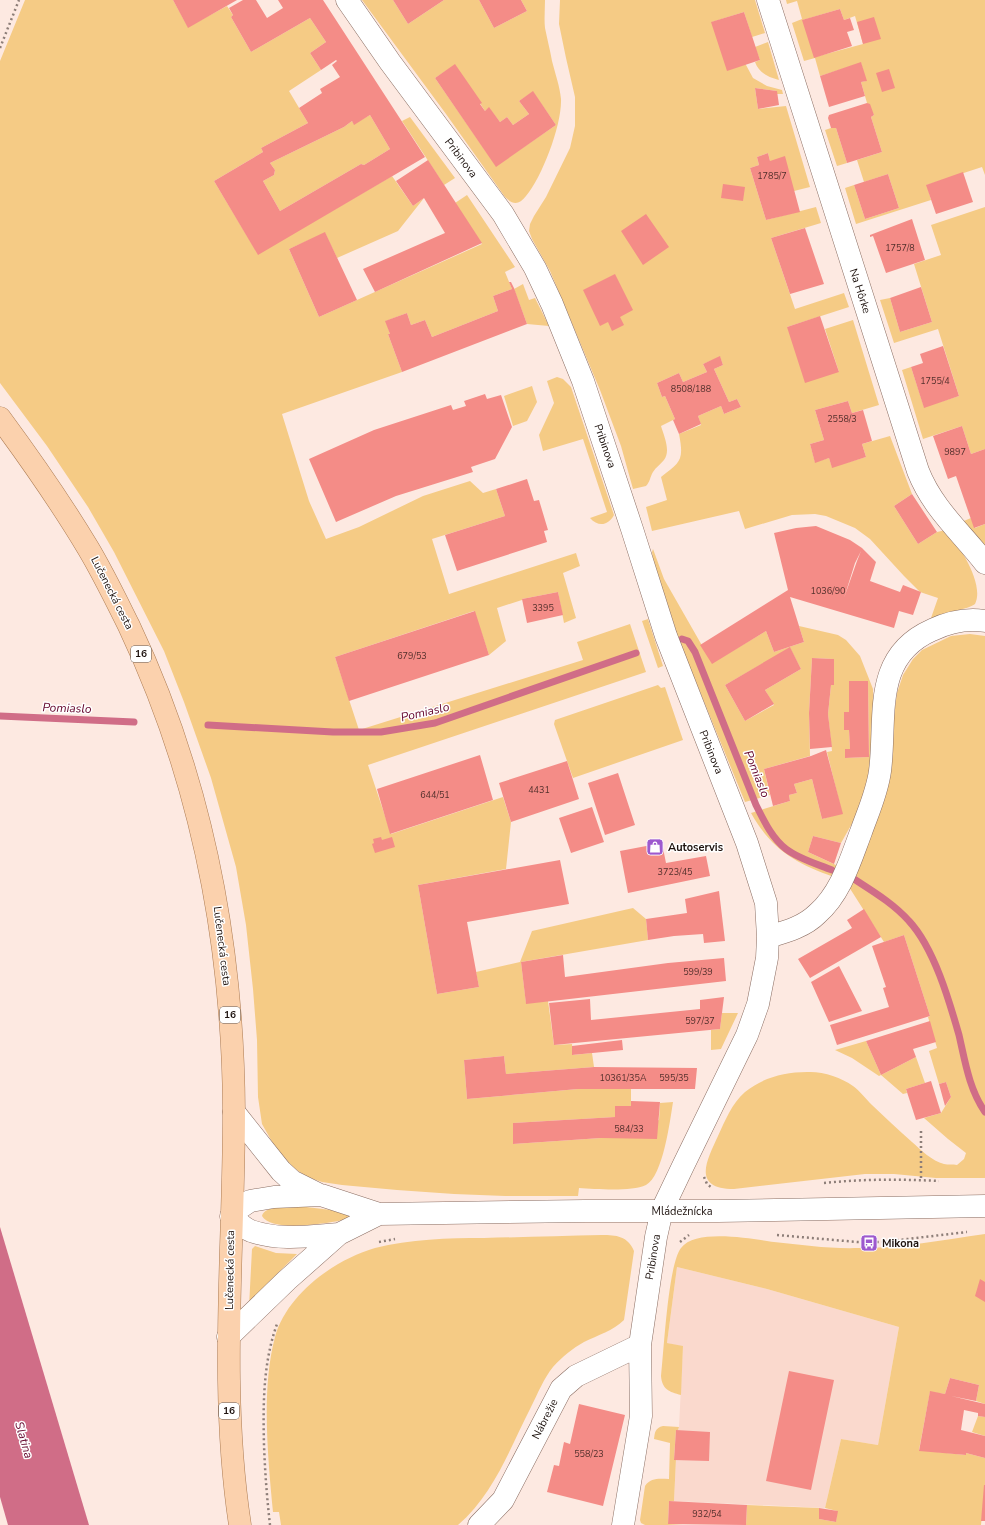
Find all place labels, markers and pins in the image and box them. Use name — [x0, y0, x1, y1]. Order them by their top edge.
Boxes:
shop icon: Autoservis — [645, 837, 665, 857]
place label: Autoservis — [668, 840, 723, 855]
bus stop icon: Mikona — [859, 1233, 879, 1253]
place label: Mikona — [882, 1236, 919, 1251]

